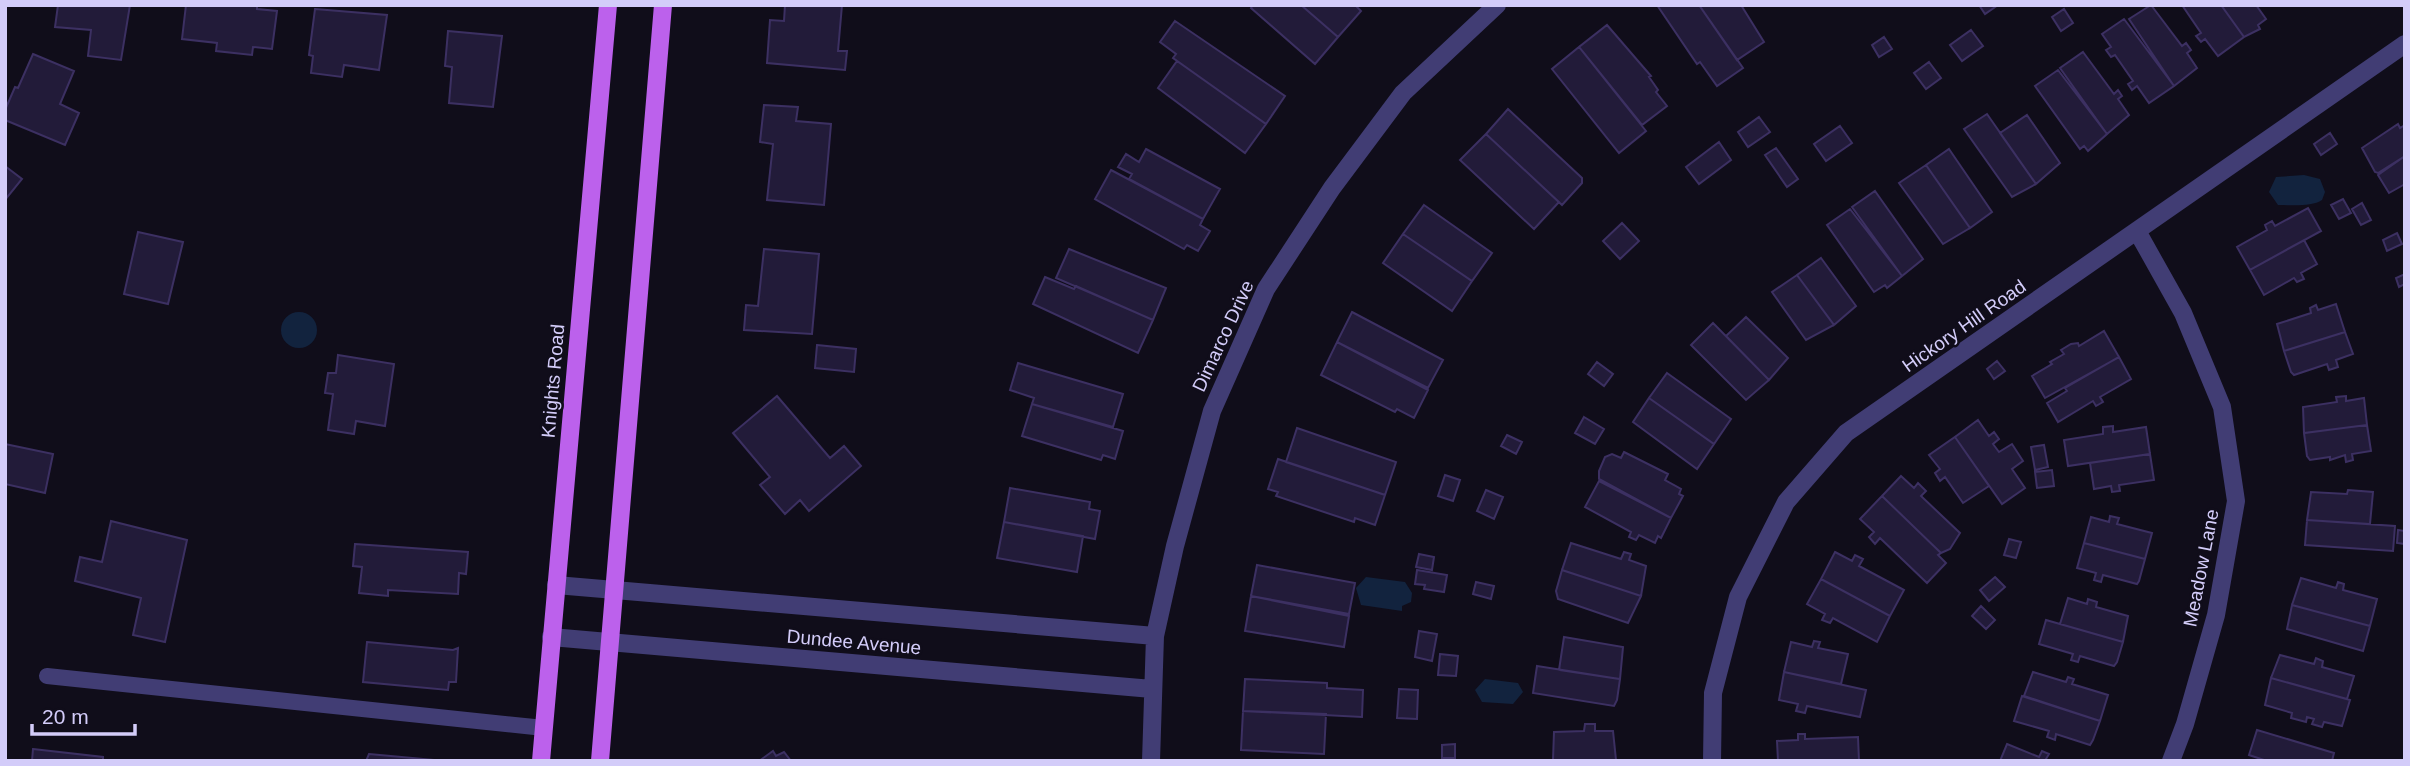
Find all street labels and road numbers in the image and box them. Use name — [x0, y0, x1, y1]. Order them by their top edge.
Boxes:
street label: Hickory Hill Road — [1898, 276, 2030, 376]
street label: Dimarco Drive — [1188, 277, 1258, 395]
street label: Knights Road — [538, 323, 568, 439]
street label: Meadow Lane — [2179, 507, 2223, 629]
street label: Dundee Avenue — [786, 626, 922, 658]

